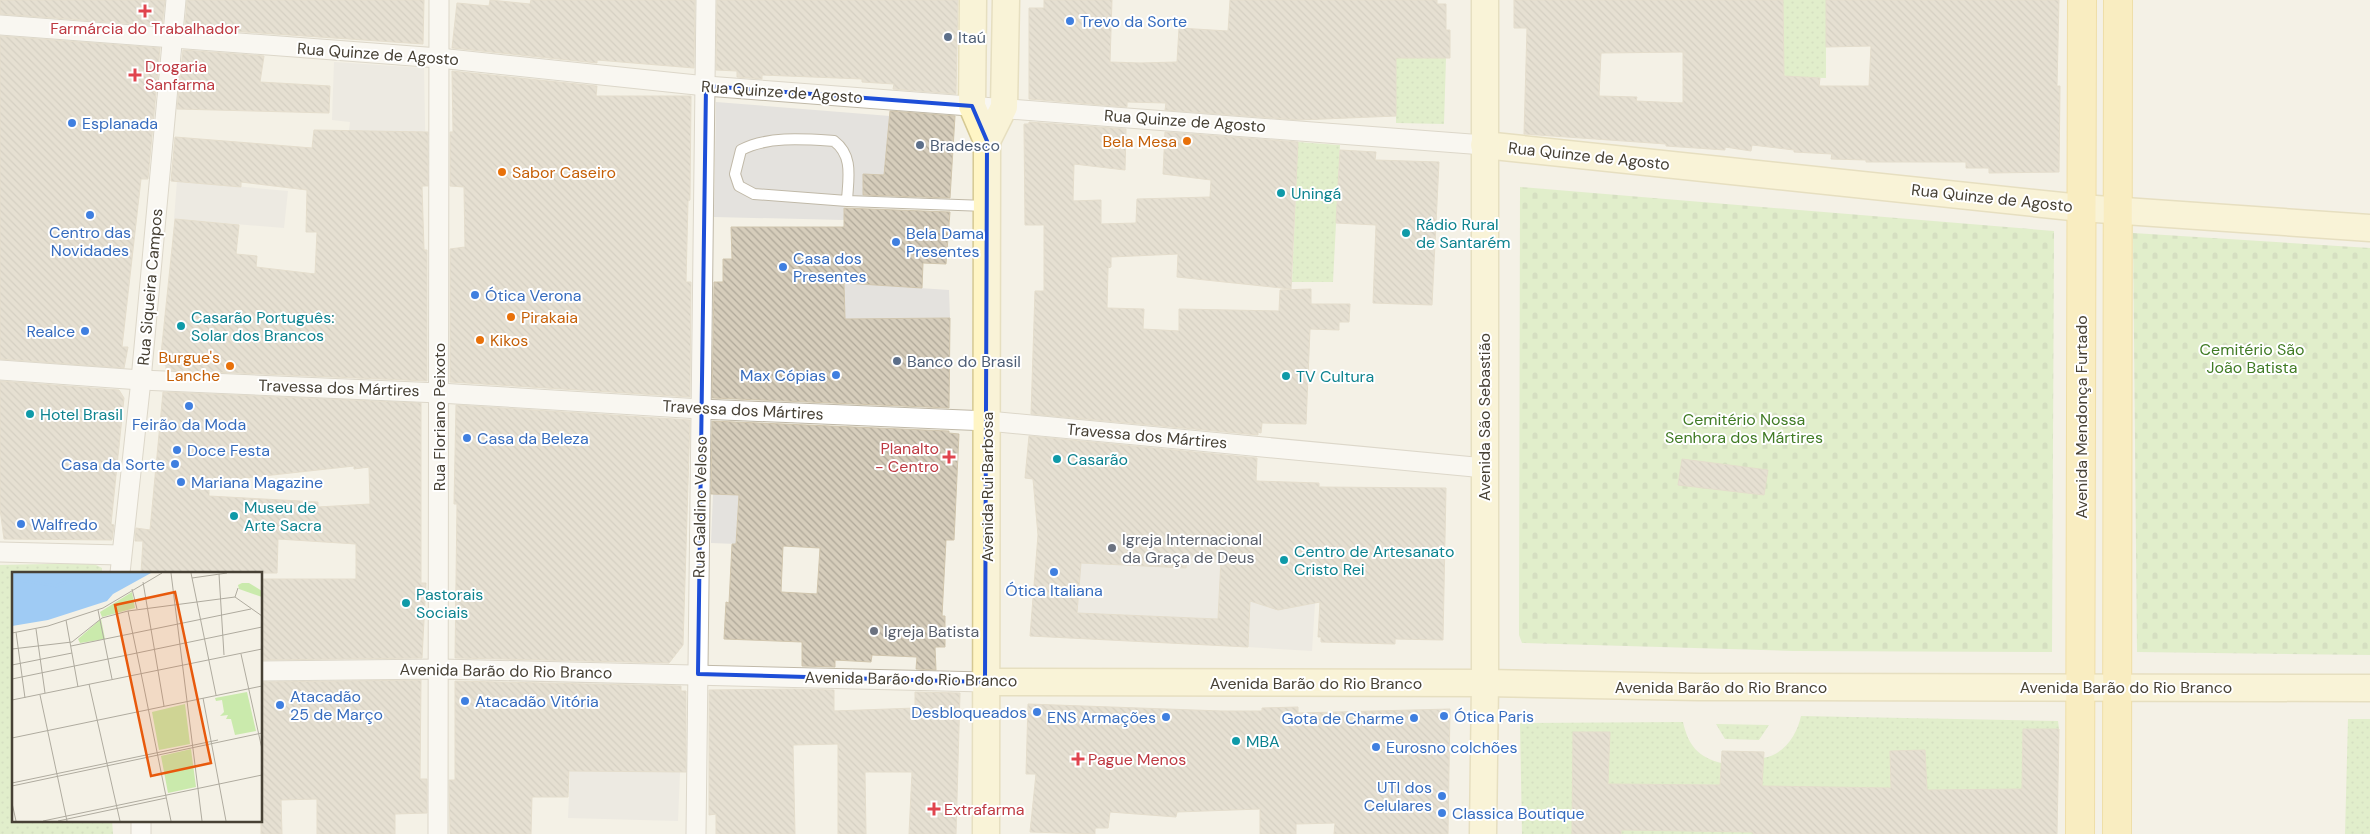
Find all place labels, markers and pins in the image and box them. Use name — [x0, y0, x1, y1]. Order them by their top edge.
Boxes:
marker: Farmárcia do Trabalhador — [139, 5, 151, 17]
place label: Trevo da Sorte — [1080, 11, 1187, 32]
marker: Trevo da Sorte — [1064, 15, 1076, 27]
place label: Farmárcia do Trabalhador — [50, 18, 240, 39]
place label: Itaú — [958, 27, 986, 48]
marker: Itaú — [942, 31, 954, 43]
place label: Drogaria Sanfarma — [145, 56, 215, 95]
marker: Drogaria Sanfarma — [129, 69, 141, 81]
place label: Esplanada — [82, 113, 158, 134]
marker: Esplanada — [66, 117, 78, 129]
place label: Bela Mesa — [1102, 131, 1177, 152]
place label: Bradesco — [930, 135, 1000, 156]
marker: Bela Mesa — [1181, 135, 1193, 147]
marker: Bradesco — [914, 139, 926, 151]
place label: Sabor Caseiro — [512, 162, 616, 183]
marker: Sabor Caseiro — [496, 166, 508, 178]
place label: Uningá — [1291, 183, 1341, 204]
marker: Uningá — [1275, 187, 1287, 199]
marker: Centro das Novidades — [84, 209, 96, 221]
place label: Rádio Rural de Santarém — [1416, 214, 1510, 253]
place label: Centro das Novidades — [49, 222, 131, 261]
place label: Bela Dama Presentes — [906, 223, 984, 262]
marker: Rádio Rural de Santarém — [1400, 227, 1412, 239]
marker: Bela Dama Presentes — [890, 236, 902, 248]
place label: Casa dos Presentes — [793, 248, 866, 287]
marker: Casa dos Presentes — [777, 261, 789, 273]
place label: Ótica Verona — [485, 285, 581, 306]
marker: Ótica Verona — [469, 289, 481, 301]
place label: Casarão Português: Solar dos Brancos — [191, 307, 334, 346]
place label: Pirakaia — [521, 307, 578, 328]
marker: Pirakaia — [505, 311, 517, 323]
marker: Casarão Português: Solar dos Brancos — [175, 320, 187, 332]
place label: Realce — [26, 321, 75, 342]
marker: Realce — [79, 325, 91, 337]
place label: Kikos — [490, 330, 528, 351]
marker: Kikos — [474, 334, 486, 346]
place label: Burgue's Lanche — [158, 347, 220, 386]
place label: Banco do Brasil — [907, 351, 1021, 372]
marker: Banco do Brasil — [891, 355, 903, 367]
marker: Burgue's Lanche — [224, 360, 236, 372]
place label: Max Cópias — [740, 365, 826, 386]
place label: TV Cultura — [1296, 366, 1374, 387]
marker: Max Cópias — [830, 369, 842, 381]
marker: TV Cultura — [1280, 370, 1292, 382]
marker: Feirão da Moda — [183, 400, 195, 412]
place label: Hotel Brasil — [40, 404, 123, 425]
marker: Hotel Brasil — [24, 408, 36, 420]
place label: Feirão da Moda — [132, 414, 246, 435]
place label: Casa da Beleza — [477, 428, 589, 449]
marker: Casa da Beleza — [461, 432, 473, 444]
place label: Planalto - Centro — [875, 438, 939, 477]
place label: Doce Festa — [187, 440, 270, 461]
marker: Doce Festa — [171, 444, 183, 456]
place label: Casarão — [1067, 449, 1128, 470]
marker: Planalto - Centro — [943, 451, 955, 463]
marker: Casarão — [1051, 453, 1063, 465]
place label: Casa da Sorte — [61, 454, 165, 475]
marker: Casa da Sorte — [169, 458, 181, 470]
place label: Mariana Magazine — [191, 472, 323, 493]
marker: Mariana Magazine — [175, 476, 187, 488]
place label: Museu de Arte Sacra — [244, 497, 322, 536]
marker: Museu de Arte Sacra — [228, 510, 240, 522]
place label: Walfredo — [31, 514, 98, 535]
marker: Walfredo — [15, 518, 27, 530]
place label: Igreja Internacional da Graça de Deus — [1122, 529, 1262, 568]
place label: Centro de Artesanato Cristo Rei — [1294, 541, 1454, 580]
marker: Igreja Internacional da Graça de Deus — [1106, 542, 1118, 554]
marker: Centro de Artesanato Cristo Rei — [1278, 554, 1290, 566]
marker: Ótica Italiana — [1048, 566, 1060, 578]
place label: Ótica Italiana — [1005, 580, 1103, 601]
place label: Pastorais Sociais — [416, 584, 483, 623]
marker: Pastorais Sociais — [400, 597, 412, 609]
place label: Igreja Batista — [884, 621, 979, 642]
marker: Igreja Batista — [868, 625, 880, 637]
place label: Atacadão 25 de Março — [290, 686, 383, 725]
place label: Atacadão Vitória — [475, 691, 599, 712]
marker: Atacadão Vitória — [459, 695, 471, 707]
marker: Atacadão 25 de Março — [274, 699, 286, 711]
place label: Desbloqueados — [911, 702, 1027, 723]
marker: Desbloqueados — [1031, 706, 1043, 718]
place label: Ótica Paris — [1454, 706, 1534, 727]
place label: ENS Armações — [1047, 707, 1156, 728]
place label: Gota de Charme — [1281, 708, 1404, 729]
marker: Ótica Paris — [1438, 710, 1450, 722]
marker: ENS Armações — [1160, 711, 1172, 723]
marker: Gota de Charme — [1408, 712, 1420, 724]
place label: MBA — [1246, 731, 1280, 752]
marker: MBA — [1230, 735, 1242, 747]
place label: Eurosno colchões — [1386, 737, 1517, 758]
marker: Eurosno colchões — [1370, 741, 1382, 753]
place label: Pague Menos — [1088, 749, 1186, 770]
marker: Pague Menos — [1072, 753, 1084, 765]
place label: UTI dos Celulares — [1364, 777, 1432, 816]
marker: UTI dos Celulares — [1436, 790, 1448, 802]
place label: Extrafarma — [944, 799, 1025, 820]
marker: Extrafarma — [928, 803, 940, 815]
place label: Classica Boutique — [1452, 803, 1584, 824]
marker: Classica Boutique — [1436, 807, 1448, 819]

